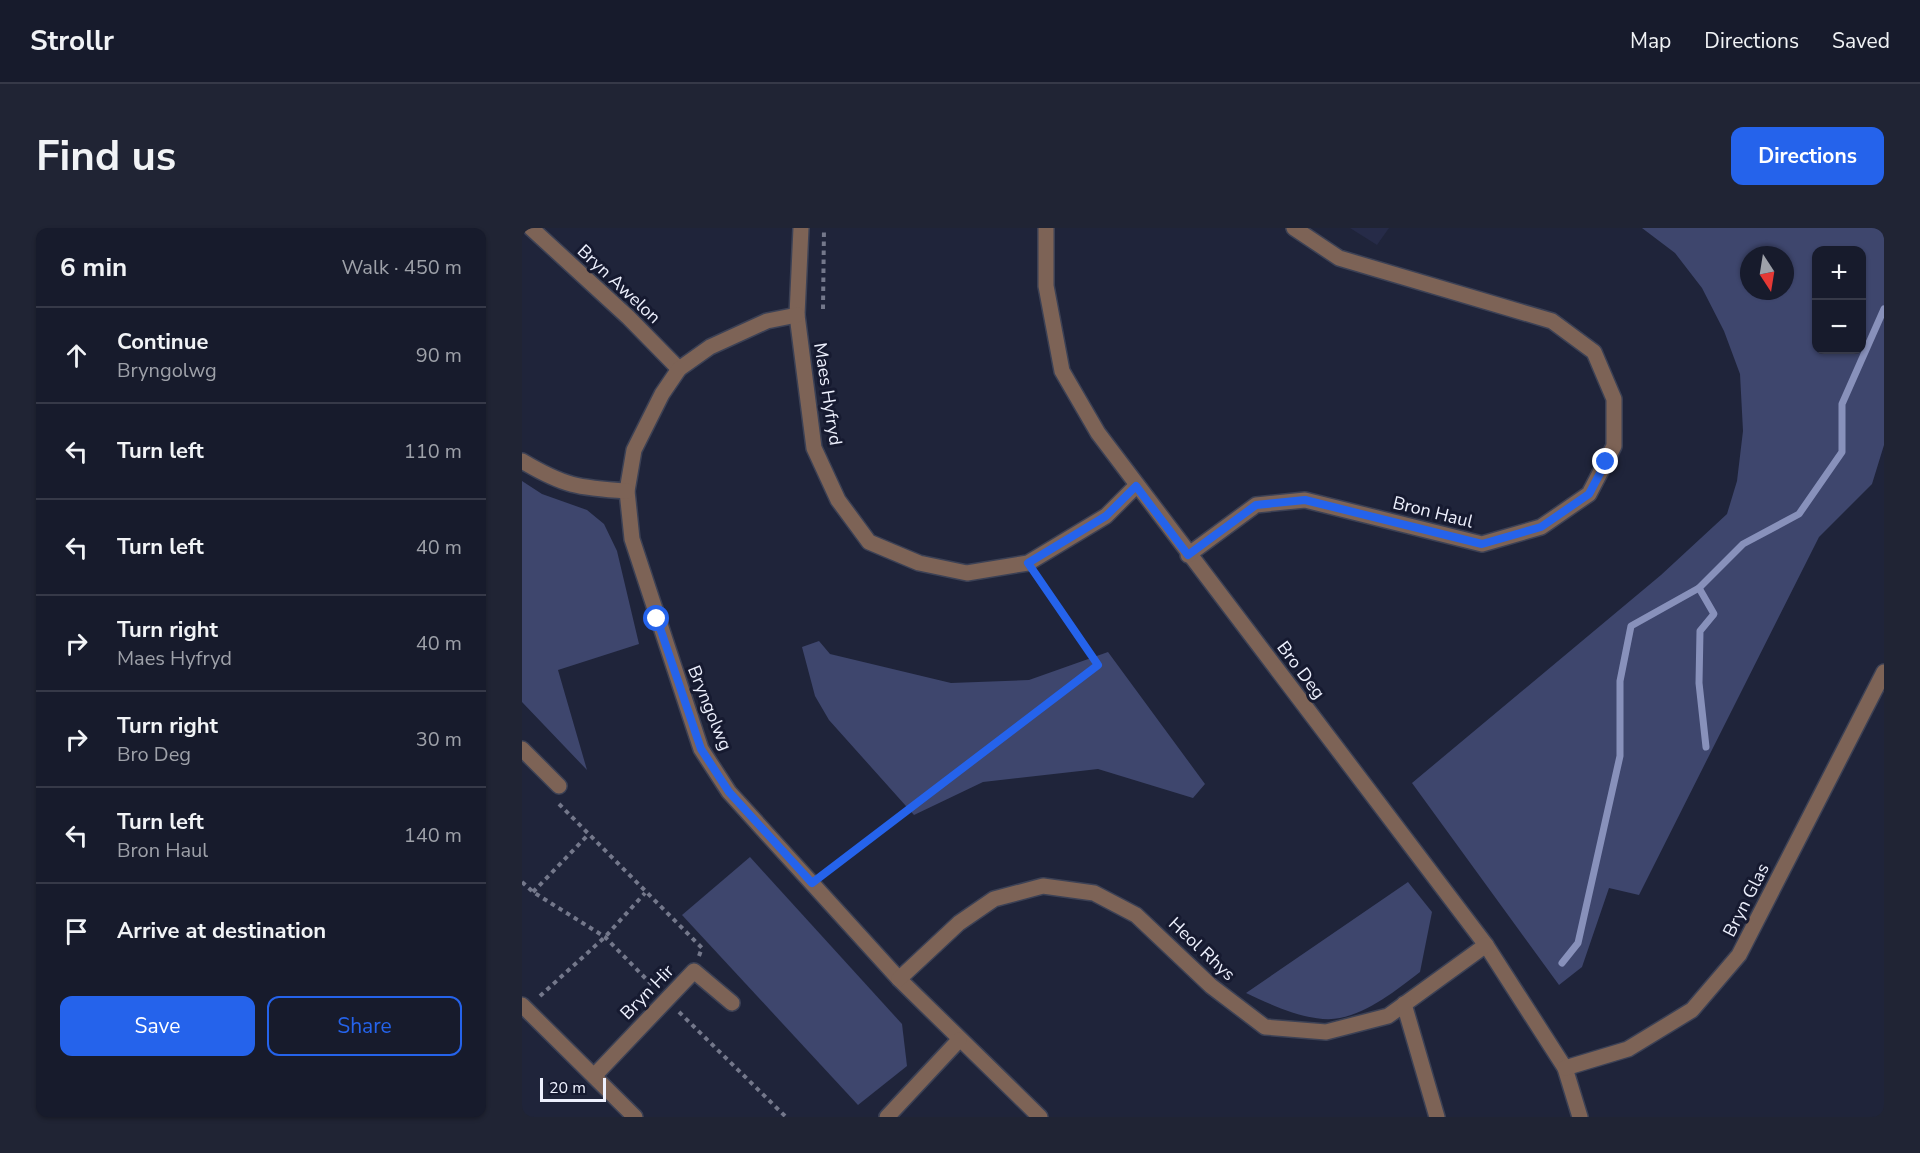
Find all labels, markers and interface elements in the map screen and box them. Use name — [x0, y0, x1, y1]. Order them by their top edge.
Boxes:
text: Strollr — [30, 22, 114, 60]
text: Map — [1630, 27, 1671, 55]
text: Directions — [1704, 27, 1799, 55]
text: Saved — [1832, 27, 1890, 55]
button: Directions — [1731, 127, 1884, 185]
text: Find us — [36, 128, 176, 185]
street label: Bryn Awelon — [572, 239, 666, 329]
north arrow — [1740, 246, 1794, 300]
map controls — [1812, 246, 1866, 354]
button: + — [1812, 246, 1866, 300]
text: 6 min — [60, 250, 127, 285]
text: Walk · 450 m — [342, 254, 462, 281]
button: − — [1812, 300, 1866, 354]
text: Continue — [117, 327, 208, 357]
icon: ahead — [60, 339, 93, 372]
street label: Maes Hyfryd — [808, 341, 848, 447]
text: 90 m — [416, 342, 462, 369]
text: Bryngolwg — [117, 357, 217, 384]
icon: left — [60, 435, 93, 468]
text: Turn left — [117, 436, 204, 466]
text: 110 m — [404, 438, 462, 465]
route end — [1592, 448, 1618, 474]
street label: Bron Haul — [1390, 490, 1476, 534]
icon: left — [60, 531, 93, 564]
text: Turn left — [117, 532, 204, 562]
text: 40 m — [416, 534, 462, 561]
route start — [643, 605, 669, 631]
text: Turn right — [117, 615, 218, 645]
icon: right — [60, 627, 93, 660]
text: 40 m — [416, 630, 462, 657]
street label: Bro Deg — [1271, 636, 1331, 704]
text: Maes Hyfryd — [117, 645, 232, 672]
street label: Bryngolwg — [682, 662, 738, 754]
text: Turn right — [117, 711, 218, 741]
icon: right — [60, 723, 93, 756]
text: 30 m — [416, 726, 462, 753]
text: Bro Deg — [117, 741, 191, 768]
text: Turn left — [117, 807, 204, 837]
icon: left — [60, 819, 93, 852]
text: 140 m — [404, 822, 462, 849]
text: Bron Haul — [117, 837, 208, 864]
street label: Bryn Glas — [1717, 859, 1775, 941]
street label: Heol Rhys — [1163, 912, 1241, 986]
icon: arrive — [60, 915, 93, 948]
text: Arrive at destination — [117, 916, 326, 946]
street label: Bryn Hir — [615, 959, 679, 1025]
button: Save — [60, 996, 255, 1056]
button: Share — [267, 996, 462, 1056]
scale bar — [540, 1075, 606, 1102]
text: 20 m — [549, 1077, 586, 1099]

